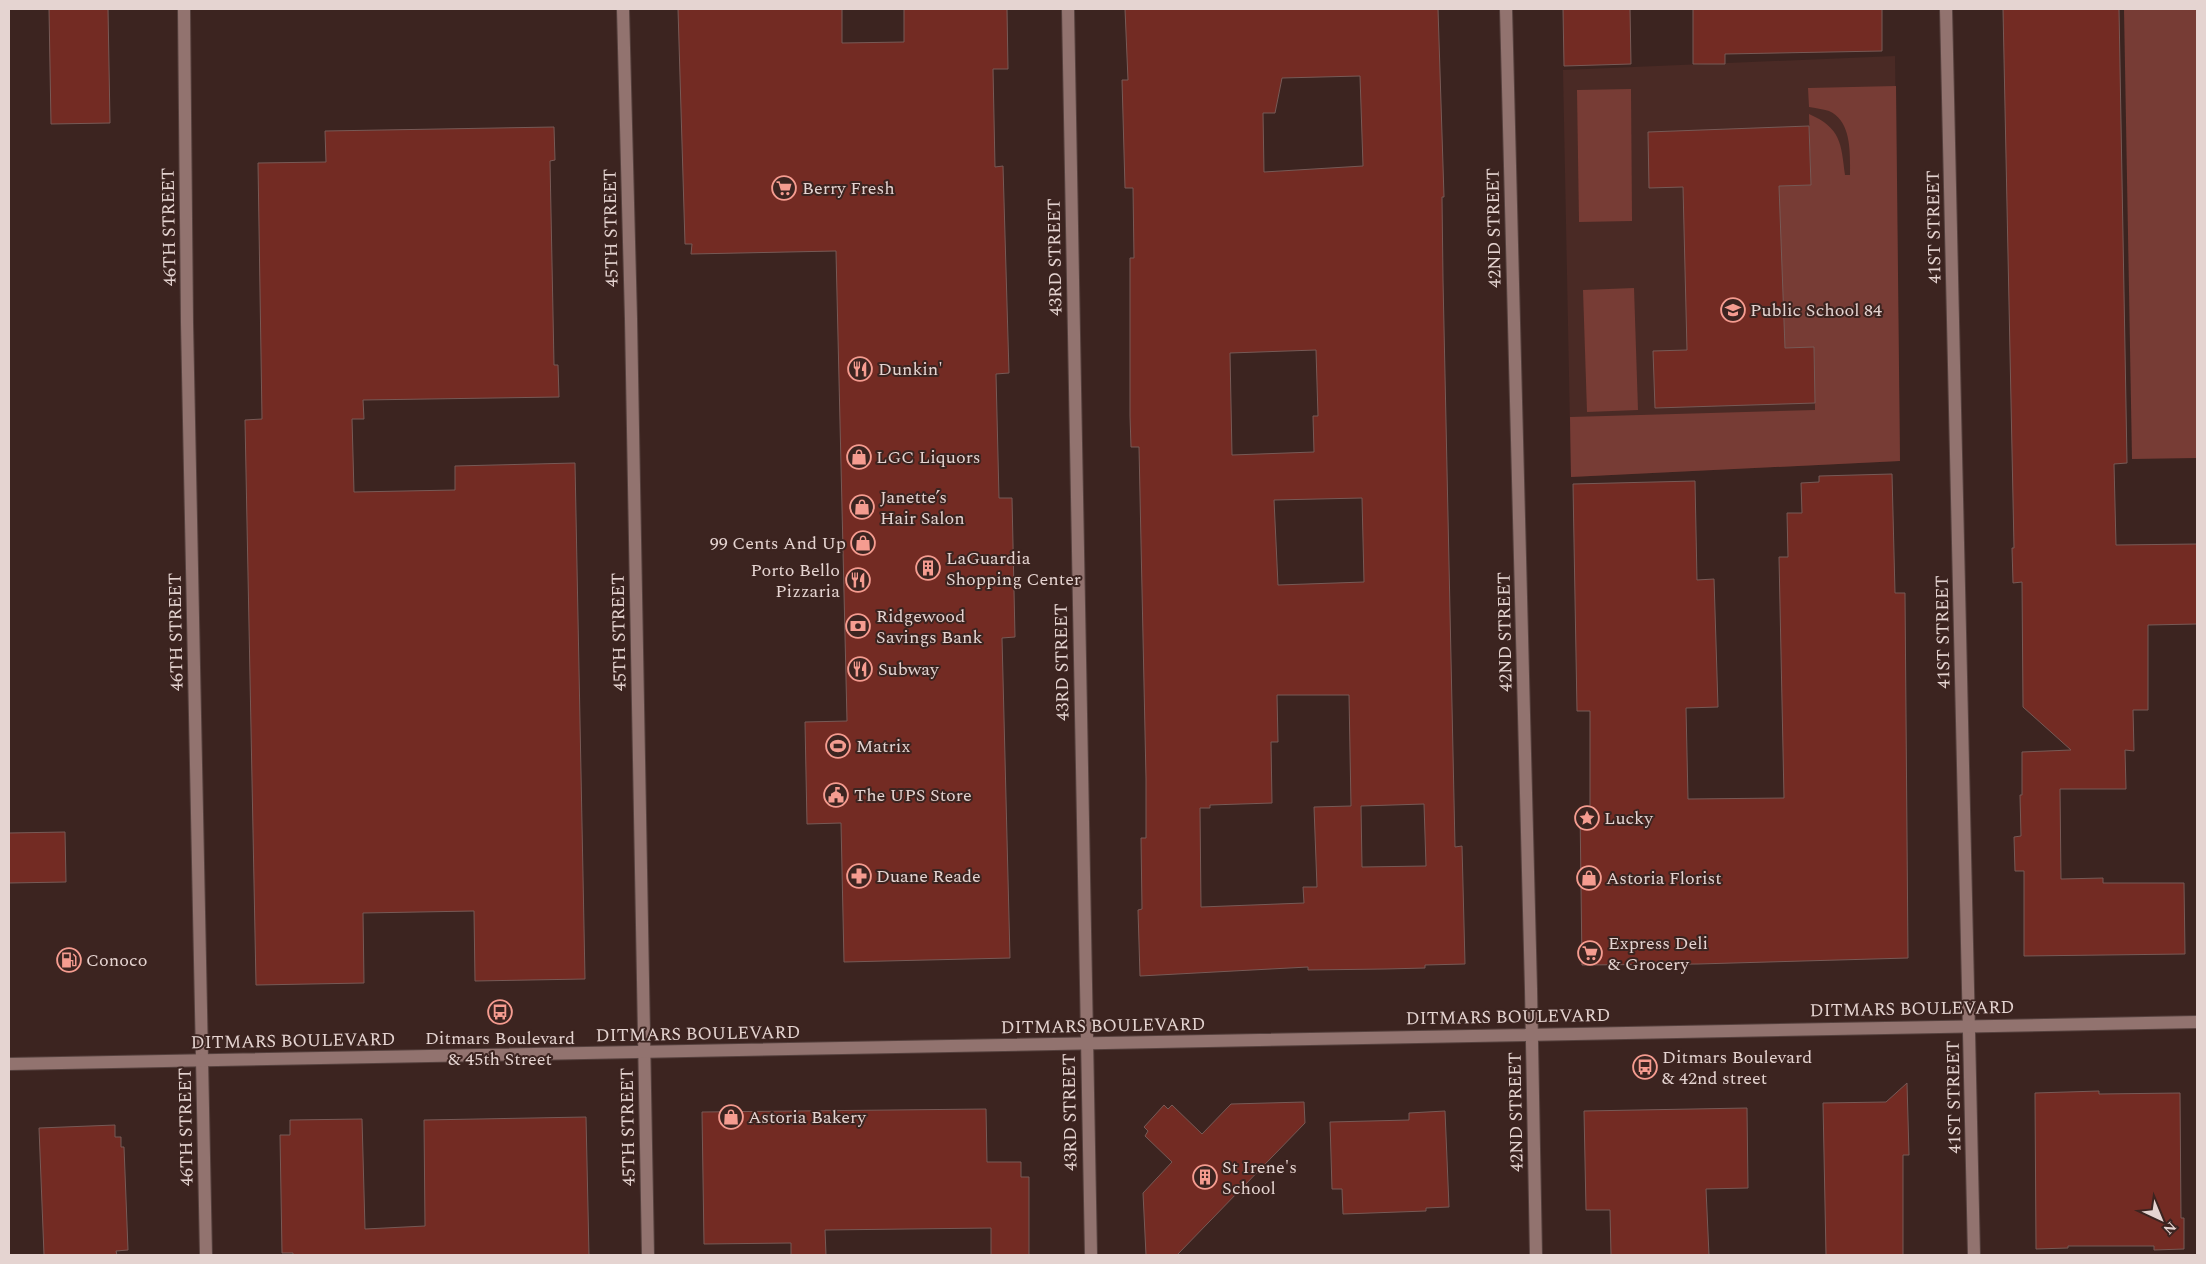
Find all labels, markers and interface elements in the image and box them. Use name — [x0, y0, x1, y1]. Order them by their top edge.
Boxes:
street label: 46TH STREET — [154, 168, 184, 286]
street label: 42ND STREET — [1479, 168, 1509, 288]
street label: 45TH STREET — [596, 169, 626, 287]
street label: 41ST STREET — [1920, 170, 1948, 284]
supermarket icon: Berry Fresh — [771, 175, 797, 201]
place label: Berry Fresh — [802, 175, 895, 202]
street label: 43RD STREET — [1040, 198, 1070, 316]
school or university icon: Public School 84 — [1720, 297, 1746, 323]
place label: Public School 84 — [1750, 297, 1882, 324]
restaurant icon: Dunkin' — [847, 356, 873, 382]
place label: Dunkin' — [878, 356, 943, 383]
shop icon: LGC Liquors — [846, 444, 872, 470]
place label: LGC Liquors — [876, 444, 981, 471]
place label: Janette’s Hair Salon — [880, 484, 965, 532]
shop icon: Janette’s Hair Salon — [849, 494, 875, 520]
place label: 99 Cents And Up — [710, 530, 846, 557]
shop icon: 99 Cents And Up — [850, 530, 876, 556]
place label: LaGuardia Shopping Center — [946, 545, 1081, 593]
building icon: LaGuardia Shopping Center — [915, 555, 941, 581]
place label: Porto Bello Pizzaria — [750, 557, 840, 605]
restaurant icon: Porto Bello Pizzaria — [845, 567, 871, 593]
street label: 42ND STREET — [1490, 572, 1520, 692]
street label: 46TH STREET — [161, 573, 191, 691]
street label: 45TH STREET — [604, 573, 634, 691]
street label: 41ST STREET — [1929, 575, 1957, 689]
place label: Ridgewood Savings Bank — [876, 603, 982, 651]
street label: 43RD STREET — [1047, 603, 1077, 721]
bank icon: Ridgewood Savings Bank — [845, 613, 871, 639]
restaurant icon: Subway — [847, 656, 873, 682]
place label: Subway — [878, 656, 940, 683]
sports icon: Matrix — [825, 733, 851, 759]
place label: Matrix — [856, 733, 910, 760]
public building icon: The UPS Store — [823, 782, 849, 808]
place label: The UPS Store — [854, 782, 972, 809]
place icon: Lucky — [1574, 805, 1600, 831]
place label: Lucky — [1604, 805, 1654, 832]
pharmacy icon: Duane Reade — [846, 863, 872, 889]
place label: Duane Reade — [876, 863, 981, 890]
shop icon: Astoria Florist — [1576, 865, 1602, 891]
place label: Astoria Florist — [1606, 865, 1722, 892]
place label: Express Deli & Grocery — [1608, 930, 1708, 978]
supermarket icon: Express Deli & Grocery — [1577, 940, 1603, 966]
fuel station icon: Conoco — [56, 947, 82, 973]
place label: Conoco — [86, 947, 147, 974]
street label: DITMARS BOULEVARD — [1809, 994, 2015, 1024]
bus stop icon: Ditmars Boulevard & 45th Street — [487, 999, 513, 1025]
street label: DITMARS BOULEVARD — [1405, 1002, 1611, 1032]
street label: DITMARS BOULEVARD — [1000, 1011, 1206, 1041]
street label: DITMARS BOULEVARD — [595, 1019, 801, 1049]
place label: Ditmars Boulevard & 45th Street — [425, 1025, 575, 1073]
street label: DITMARS BOULEVARD — [190, 1026, 396, 1056]
street label: 41ST STREET — [1940, 1040, 1968, 1154]
place label: Ditmars Boulevard & 42nd street — [1662, 1044, 1812, 1092]
street label: 42ND STREET — [1501, 1052, 1531, 1172]
street label: 43RD STREET — [1055, 1053, 1085, 1171]
bus stop icon: Ditmars Boulevard & 42nd street — [1632, 1054, 1658, 1080]
street label: 46TH STREET — [171, 1068, 201, 1186]
street label: 45TH STREET — [613, 1068, 643, 1186]
shop icon: Astoria Bakery — [718, 1104, 744, 1130]
place label: Astoria Bakery — [748, 1104, 867, 1131]
place label: St Irene's School — [1222, 1154, 1297, 1202]
building icon: St Irene's School — [1192, 1164, 1218, 1190]
north arrow — [2136, 1194, 2186, 1244]
text: N — [2158, 1216, 2181, 1240]

